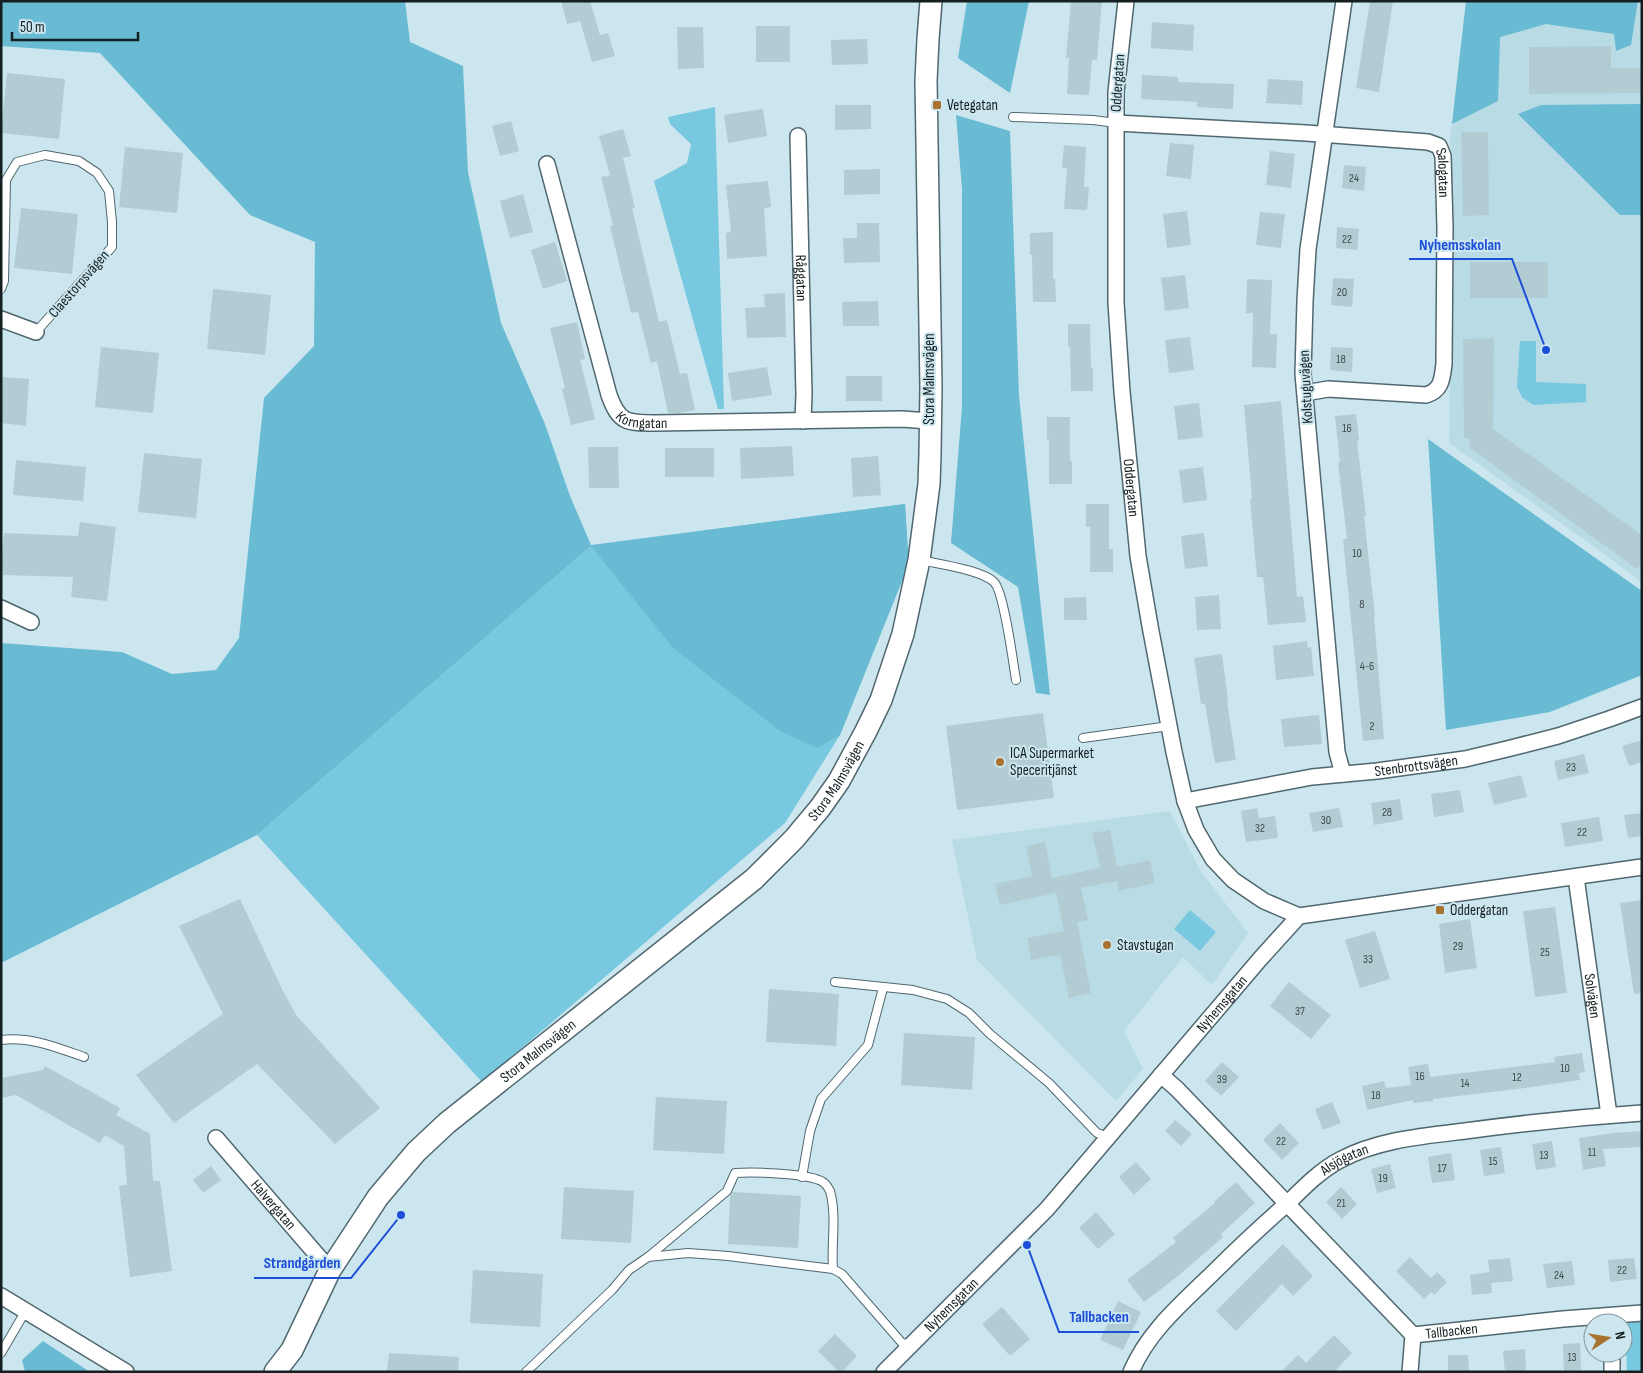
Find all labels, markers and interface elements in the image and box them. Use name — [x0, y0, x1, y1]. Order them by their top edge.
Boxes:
scale bar — [12, 10, 139, 42]
text: 50 m — [20, 18, 45, 37]
street label: Oddergatan — [1106, 53, 1130, 113]
place label: Vetegatan — [947, 96, 998, 115]
marker: Vetegatan — [931, 99, 943, 111]
street label: Salogatan — [1431, 145, 1454, 198]
house number: 24 — [1349, 171, 1359, 186]
callout: Nyhemsskolan — [1409, 228, 1512, 259]
house number: 22 — [1342, 232, 1352, 247]
text: Nyhemsskolan — [1419, 236, 1501, 255]
street label: Claestorpsvägen — [44, 246, 114, 322]
street label: Råggatan — [791, 254, 811, 302]
house number: 20 — [1337, 285, 1347, 300]
street label: Stora Malmsvägen — [920, 333, 939, 425]
street label: Kolstuguvägen — [1295, 350, 1317, 424]
house number: 18 — [1336, 352, 1346, 367]
street label: Korngatan — [612, 407, 668, 433]
house number: 16 — [1342, 421, 1352, 436]
street label: Oddergatan — [1119, 458, 1144, 518]
house number: 10 — [1352, 546, 1362, 561]
house number: 8 — [1359, 597, 1365, 612]
house number: 4-6 — [1360, 659, 1374, 674]
house number: 2 — [1370, 719, 1375, 734]
street label: Stora Malmsvägen — [804, 737, 869, 825]
place label: ICA Supermarket Speceritjänst — [1010, 744, 1095, 780]
street label: Stenbrottsvägen — [1373, 751, 1459, 781]
marker: ICA Supermarket Speceritjänst — [994, 756, 1006, 768]
house number: 23 — [1566, 760, 1576, 775]
house number: 28 — [1382, 805, 1392, 820]
house number: 30 — [1321, 813, 1331, 828]
house number: 32 — [1255, 821, 1265, 836]
house number: 22 — [1577, 825, 1587, 840]
place label: Oddergatan — [1450, 901, 1508, 920]
marker: Oddergatan — [1434, 904, 1446, 916]
place label: Stavstugan — [1117, 936, 1174, 955]
marker: Stavstugan — [1101, 939, 1113, 951]
house number: 29 — [1453, 939, 1463, 954]
house number: 25 — [1540, 945, 1550, 960]
house number: 33 — [1363, 952, 1373, 967]
street label: Nyhemsgatan — [1192, 971, 1251, 1036]
street label: Solvägen — [1580, 972, 1605, 1020]
house number: 37 — [1295, 1004, 1305, 1019]
street label: Stora Malmsvägen — [496, 1015, 580, 1087]
house number: 10 — [1560, 1061, 1570, 1076]
house number: 16 — [1415, 1069, 1425, 1084]
house number: 12 — [1512, 1070, 1522, 1085]
house number: 39 — [1217, 1072, 1227, 1087]
house number: 14 — [1460, 1076, 1470, 1091]
house number: 18 — [1371, 1088, 1381, 1103]
house number: 22 — [1276, 1134, 1286, 1149]
street label: Alsjögatan — [1315, 1139, 1371, 1180]
house number: 11 — [1588, 1145, 1597, 1160]
house number: 13 — [1539, 1148, 1549, 1163]
house number: 15 — [1488, 1154, 1498, 1169]
house number: 17 — [1438, 1161, 1447, 1176]
house number: 19 — [1378, 1171, 1388, 1186]
street label: Halvergatan — [247, 1176, 300, 1234]
house number: 21 — [1336, 1196, 1346, 1211]
callout: Strandgården — [254, 1247, 351, 1278]
text: Strandgården — [264, 1254, 340, 1273]
house number: 22 — [1617, 1263, 1627, 1278]
house number: 24 — [1554, 1268, 1564, 1283]
street label: Nyhemsgatan — [920, 1274, 982, 1336]
callout: Tallbacken — [1059, 1301, 1139, 1332]
text: Tallbacken — [1069, 1308, 1129, 1327]
north arrow — [1583, 1313, 1633, 1363]
street label: Tallbacken — [1425, 1319, 1479, 1343]
text: N — [1611, 1330, 1629, 1341]
house number: 13 — [1567, 1350, 1577, 1365]

